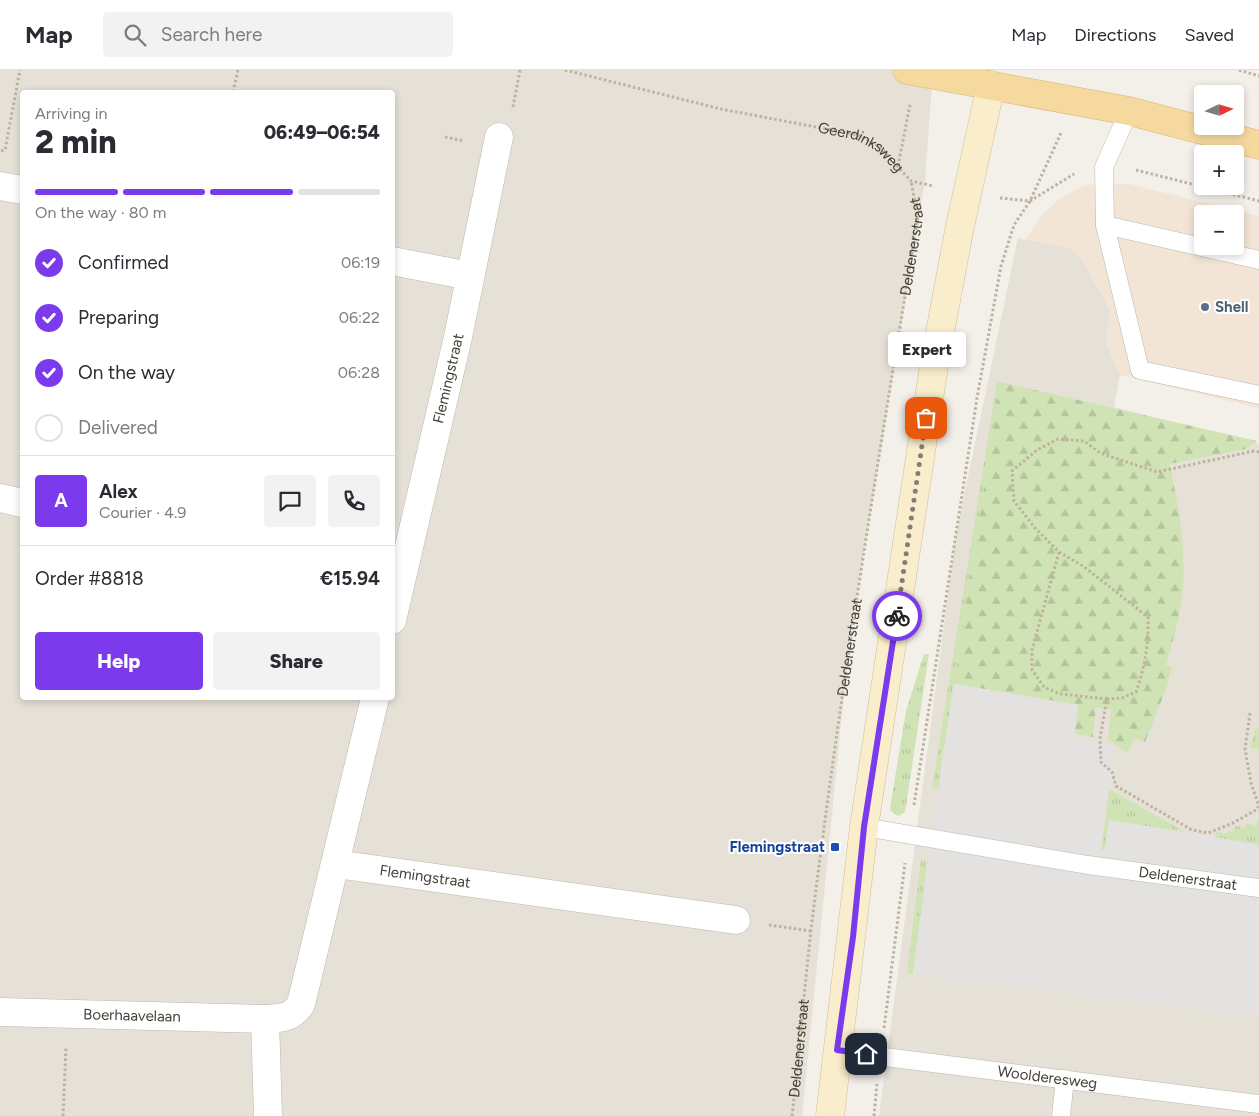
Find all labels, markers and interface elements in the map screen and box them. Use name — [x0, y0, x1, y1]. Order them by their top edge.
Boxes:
search box — [103, 12, 453, 57]
text: Map — [25, 20, 73, 49]
icon: search — [121, 21, 149, 49]
text: Search here — [161, 23, 262, 46]
text: Map — [1011, 24, 1046, 46]
text: Directions — [1074, 24, 1156, 46]
text: Saved — [1184, 24, 1234, 46]
north arrow — [1194, 85, 1244, 135]
map controls — [1194, 85, 1244, 255]
text: Arriving in — [35, 104, 107, 123]
street label: Geerdinksweg — [817, 119, 907, 176]
text: 06:49–06:54 — [264, 121, 380, 144]
text: 2 min — [35, 123, 117, 161]
button: + — [1194, 145, 1244, 195]
street label: Deldenerstraat — [896, 196, 927, 297]
text: On the way · 80 m — [35, 203, 166, 222]
button: − — [1194, 205, 1244, 255]
icon: check — [35, 249, 63, 277]
text: Confirmed — [78, 251, 169, 274]
text: 06:19 — [341, 253, 380, 272]
place label: Shell — [1215, 298, 1248, 316]
marker: Shell — [1199, 301, 1211, 313]
icon: check — [35, 304, 63, 332]
text: Preparing — [78, 306, 159, 329]
text: 06:22 — [339, 308, 380, 327]
street label: Flemingstraat — [429, 332, 468, 425]
callout: Expert — [887, 333, 965, 368]
text: Expert — [902, 340, 952, 359]
icon: check — [35, 359, 63, 387]
text: On the way — [78, 361, 175, 384]
text: 06:28 — [338, 363, 380, 382]
pin — [905, 397, 947, 439]
icon: bag — [912, 404, 940, 432]
text: Delivered — [78, 416, 158, 439]
button: chat — [264, 475, 316, 527]
button: phone — [328, 475, 380, 527]
text: Alex — [99, 480, 138, 503]
text: A — [54, 489, 68, 512]
text: Courier · 4.9 — [99, 503, 186, 522]
text: Order #8818 — [35, 567, 144, 590]
text: €15.94 — [320, 567, 380, 590]
courier — [872, 591, 922, 641]
street label: Deldenerstraat — [833, 597, 866, 698]
icon: bike — [883, 602, 911, 630]
button: Help — [35, 632, 203, 690]
button: Share — [213, 632, 380, 690]
place label: Flemingstraat — [729, 838, 825, 856]
marker: Flemingstraat — [829, 841, 841, 853]
street label: Flemingstraat — [378, 861, 472, 892]
street label: Deldenerstraat — [1138, 863, 1239, 894]
street label: Deldenerstraat — [785, 998, 813, 1099]
street label: Boerhaavelaan — [83, 1005, 181, 1026]
pin — [845, 1033, 887, 1075]
icon: home — [852, 1040, 880, 1068]
street label: Woolderesweg — [996, 1062, 1098, 1093]

